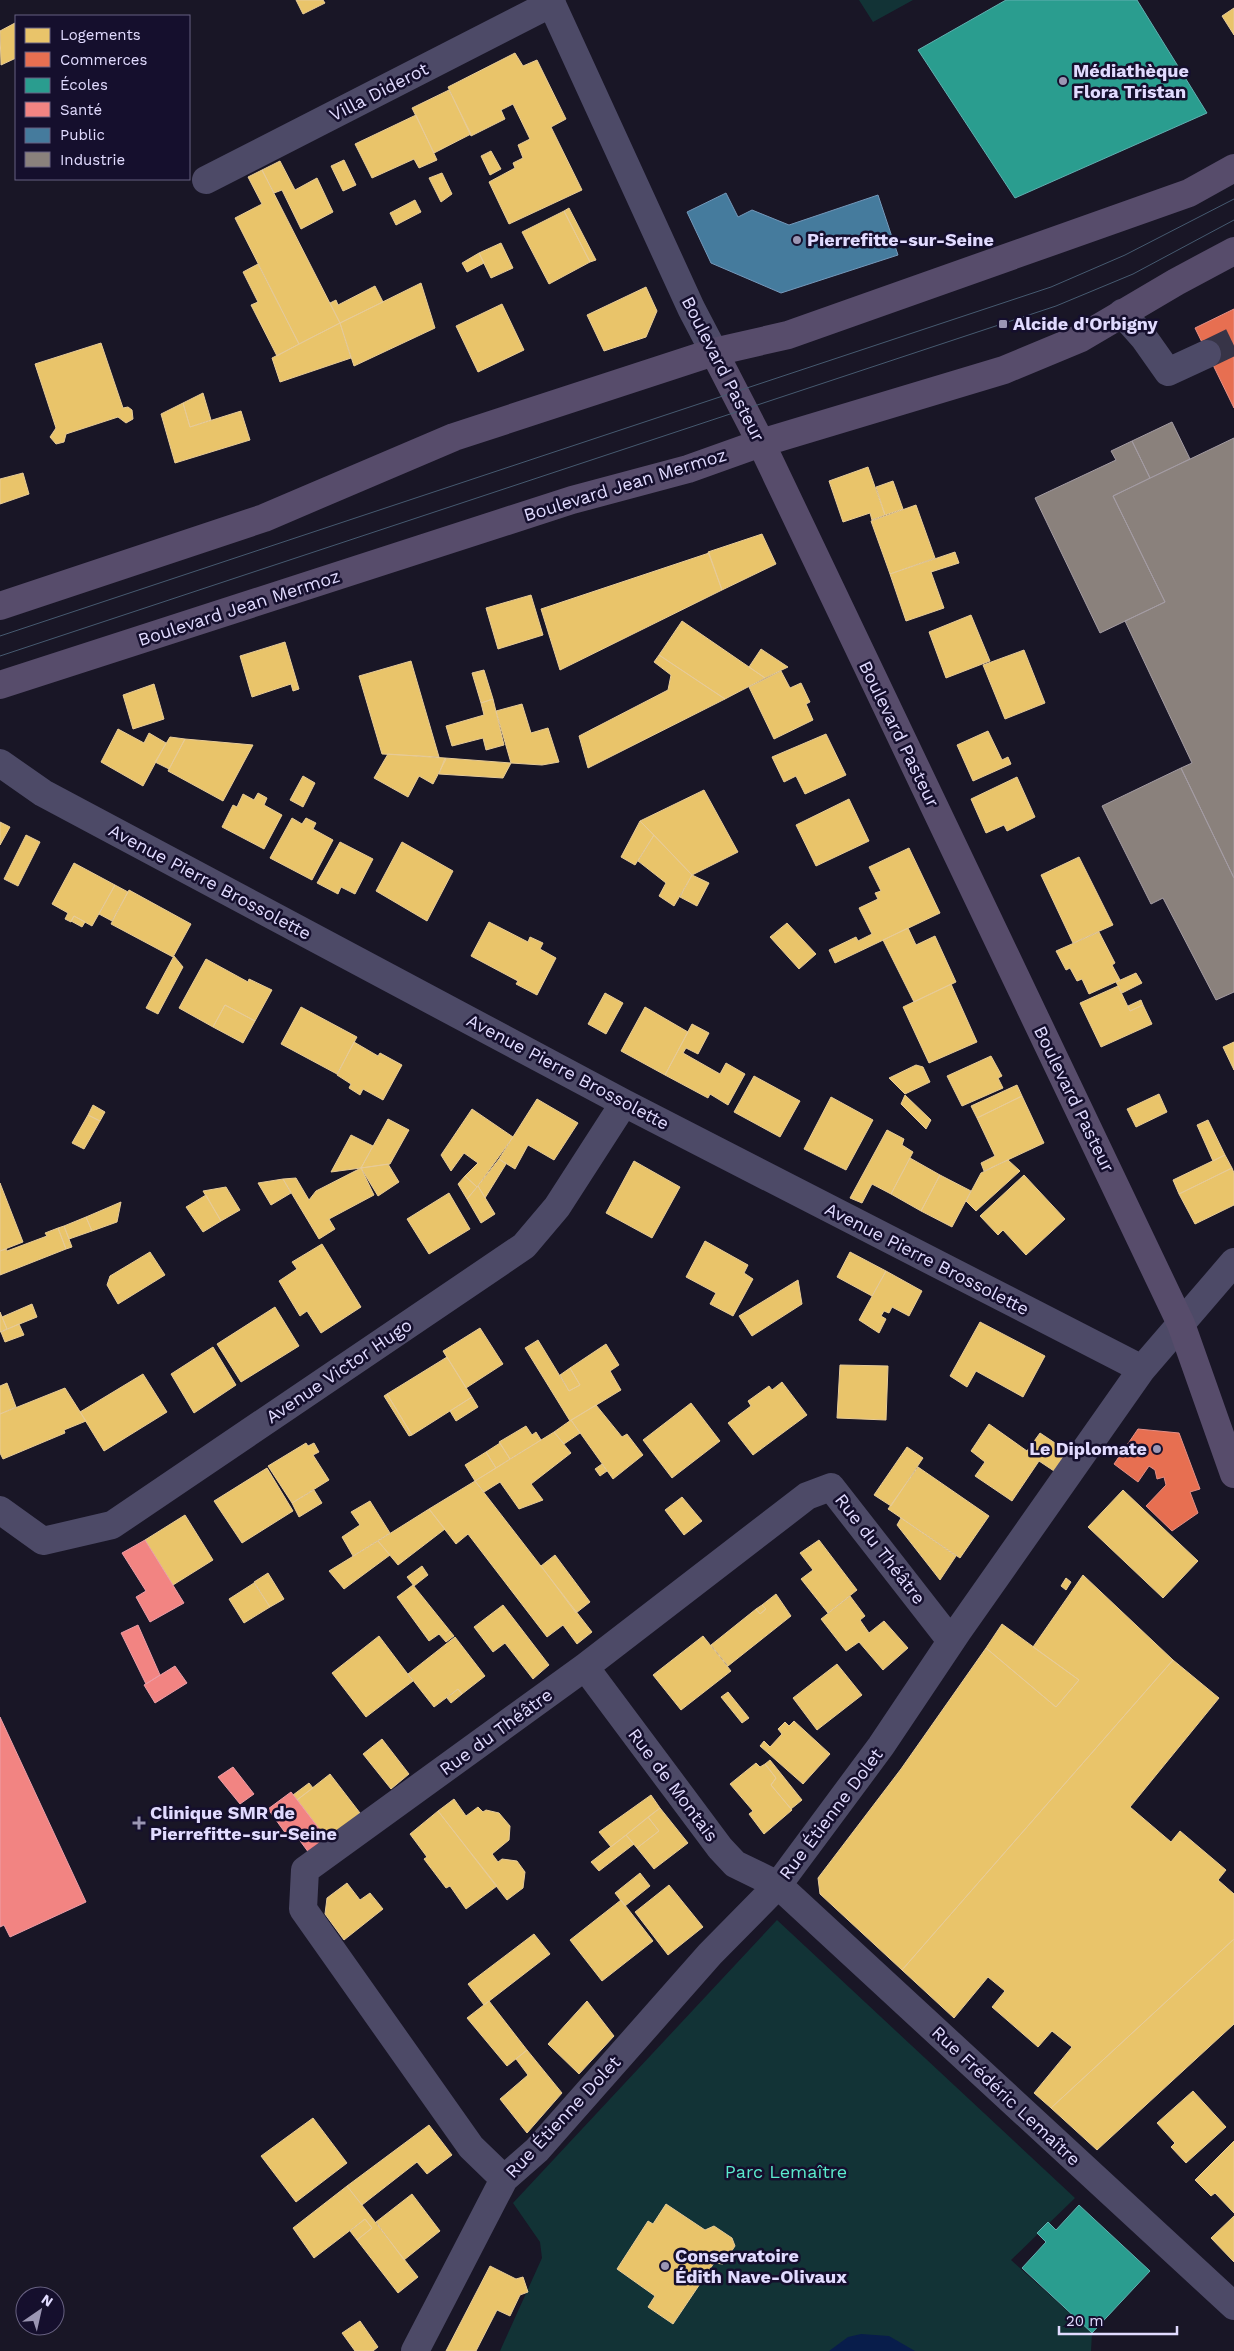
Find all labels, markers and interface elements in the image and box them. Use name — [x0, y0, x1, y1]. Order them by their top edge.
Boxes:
legend — [15, 15, 190, 180]
text: Logements — [60, 26, 141, 44]
text: Commerces — [60, 51, 147, 69]
street label: Villa Diderot — [326, 57, 432, 125]
place label: Médiathèque Flora Tristan — [1073, 60, 1189, 102]
marker: Médiathèque Flora Tristan — [1057, 75, 1069, 87]
text: Écoles — [60, 76, 108, 94]
text: Santé — [60, 101, 102, 119]
text: Public — [60, 126, 105, 144]
text: Industrie — [60, 151, 125, 169]
place label: Pierrefitte-sur-Seine — [807, 229, 994, 250]
marker: Pierrefitte-sur-Seine — [791, 234, 803, 246]
street label: Boulevard Pasteur — [678, 293, 769, 445]
place label: Alcide d'Orbigny — [1013, 313, 1159, 334]
marker: Alcide d'Orbigny — [997, 318, 1009, 330]
street label: Boulevard Jean Mermoz — [521, 444, 729, 525]
street label: Boulevard Jean Mermoz — [135, 565, 342, 650]
street label: Boulevard Pasteur — [855, 657, 944, 810]
street label: Avenue Pierre Brossolette — [105, 819, 315, 944]
street label: Avenue Pierre Brossolette — [463, 1009, 673, 1134]
street label: Boulevard Pasteur — [1030, 1022, 1119, 1175]
street label: Avenue Pierre Brossolette — [822, 1198, 1033, 1319]
street label: Avenue Victor Hugo — [262, 1314, 416, 1427]
place label: Le Diplomate — [1029, 1438, 1147, 1459]
marker: Le Diplomate — [1151, 1443, 1163, 1455]
street label: Rue du Théâtre — [831, 1489, 930, 1608]
street label: Rue du Théâtre — [435, 1684, 556, 1780]
street label: Rue de Montais — [624, 1724, 723, 1845]
street label: Rue Étienne Dolet — [774, 1744, 887, 1884]
place label: Clinique SMR de Pierrefitte-sur-Seine — [150, 1802, 337, 1844]
marker: Clinique SMR de Pierrefitte-sur-Seine — [132, 1816, 146, 1830]
street label: Rue Frédéric Lemaître — [928, 2021, 1085, 2170]
street label: Rue Étienne Dolet — [501, 2051, 625, 2182]
park label: Parc Lemaître — [725, 2161, 847, 2182]
place label: Conservatoire Édith Nave-Olivaux — [675, 2245, 847, 2287]
marker: Conservatoire Édith Nave-Olivaux — [659, 2260, 671, 2272]
north arrow — [15, 2286, 65, 2336]
text: N — [38, 2291, 56, 2310]
scale bar — [1059, 2304, 1176, 2336]
text: 20 m — [1066, 2312, 1104, 2330]

